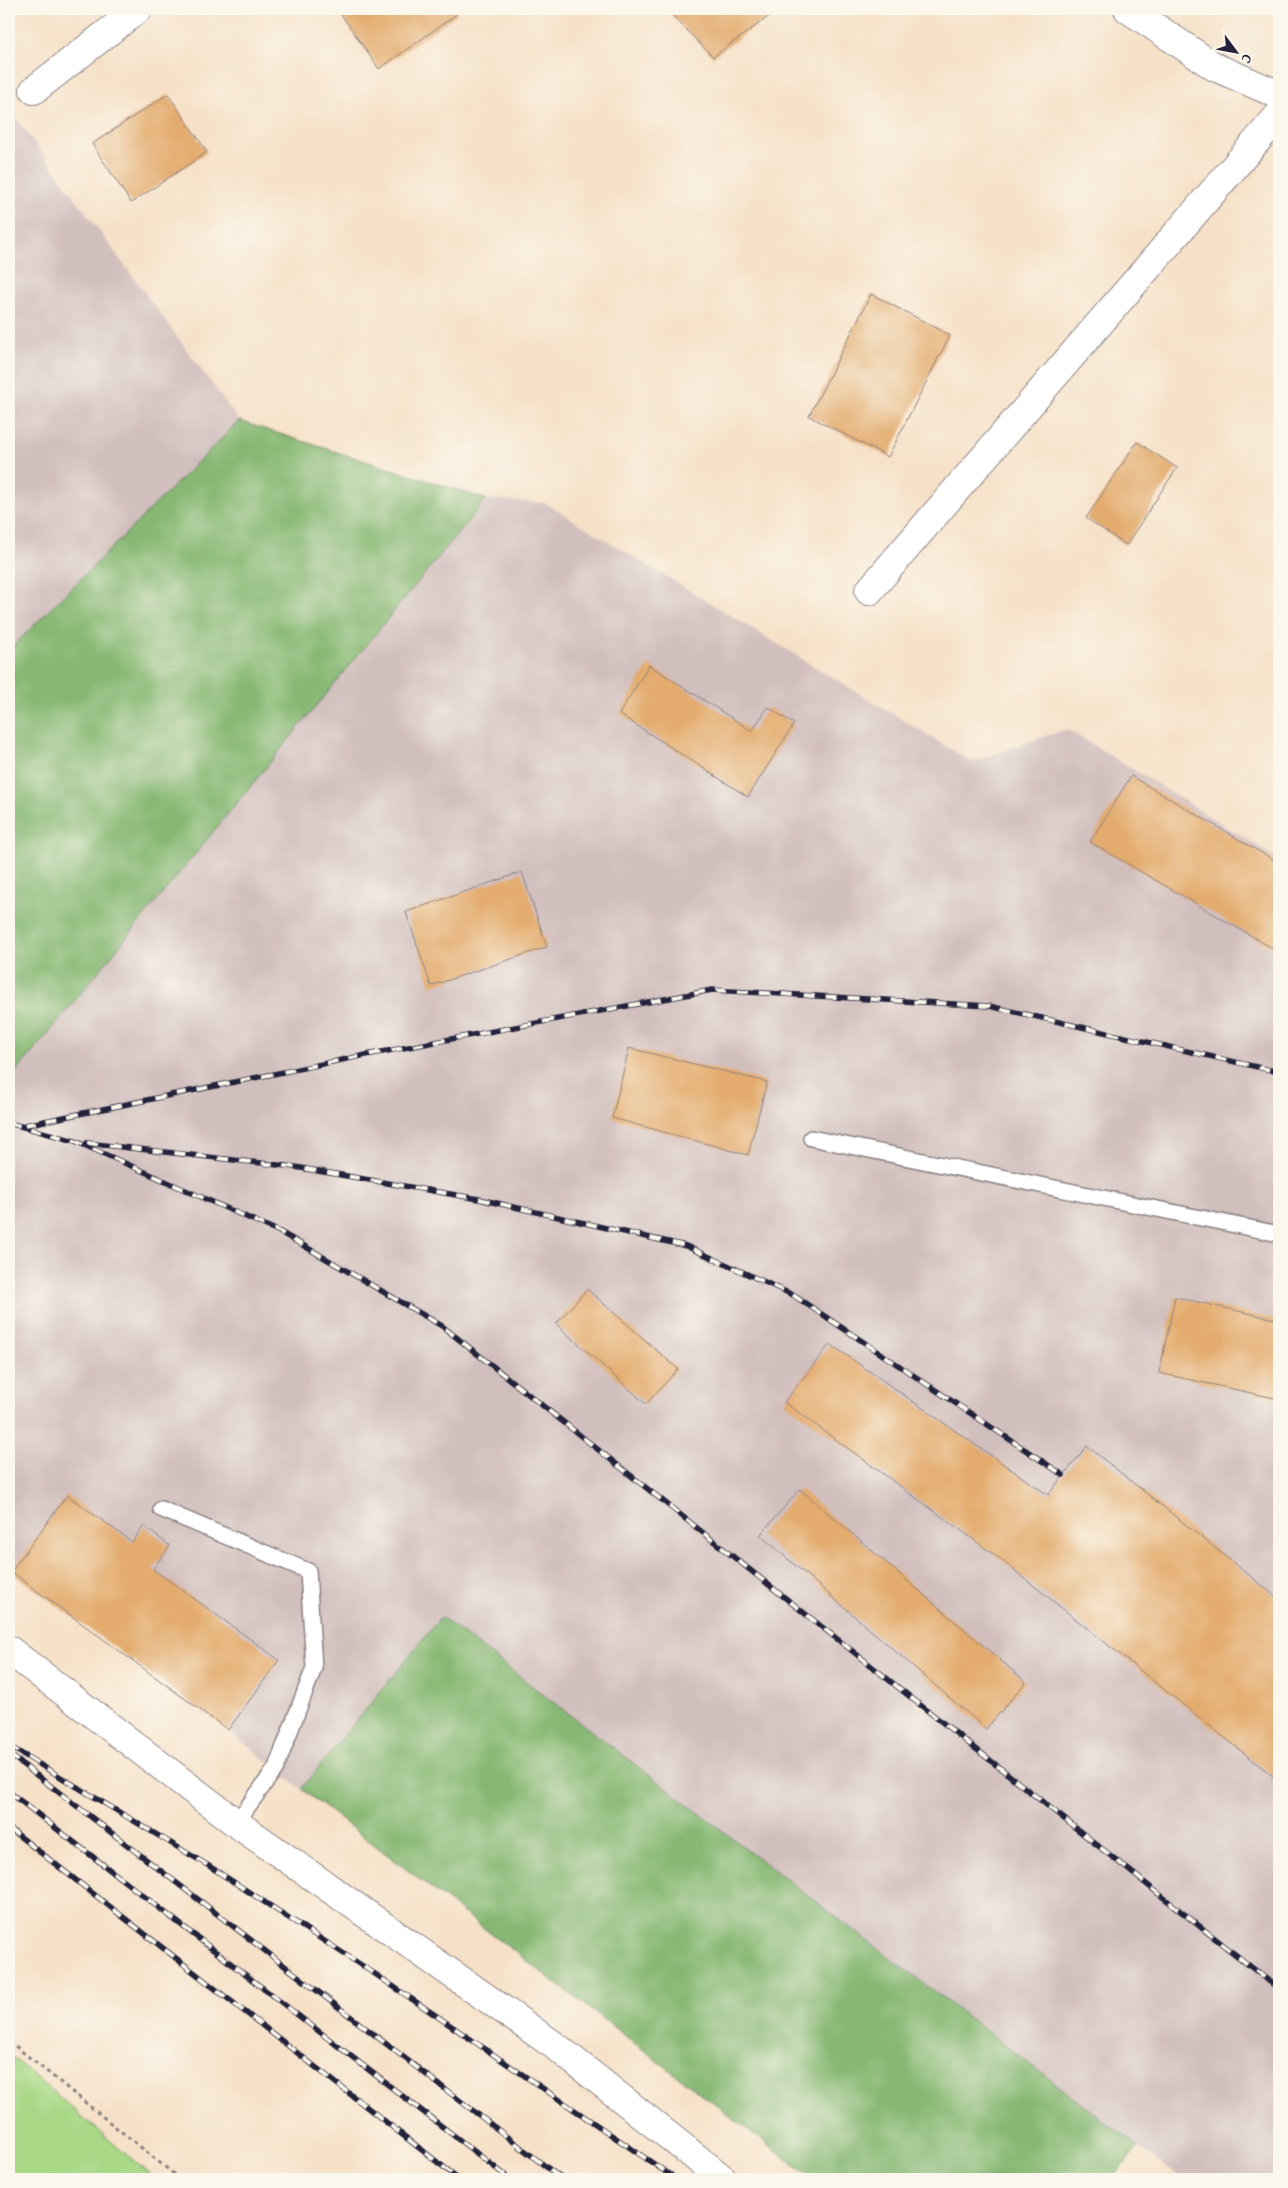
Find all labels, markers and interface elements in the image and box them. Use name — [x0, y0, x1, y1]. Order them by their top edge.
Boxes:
north arrow — [1210, 28, 1260, 78]
text: С — [1236, 50, 1258, 68]

